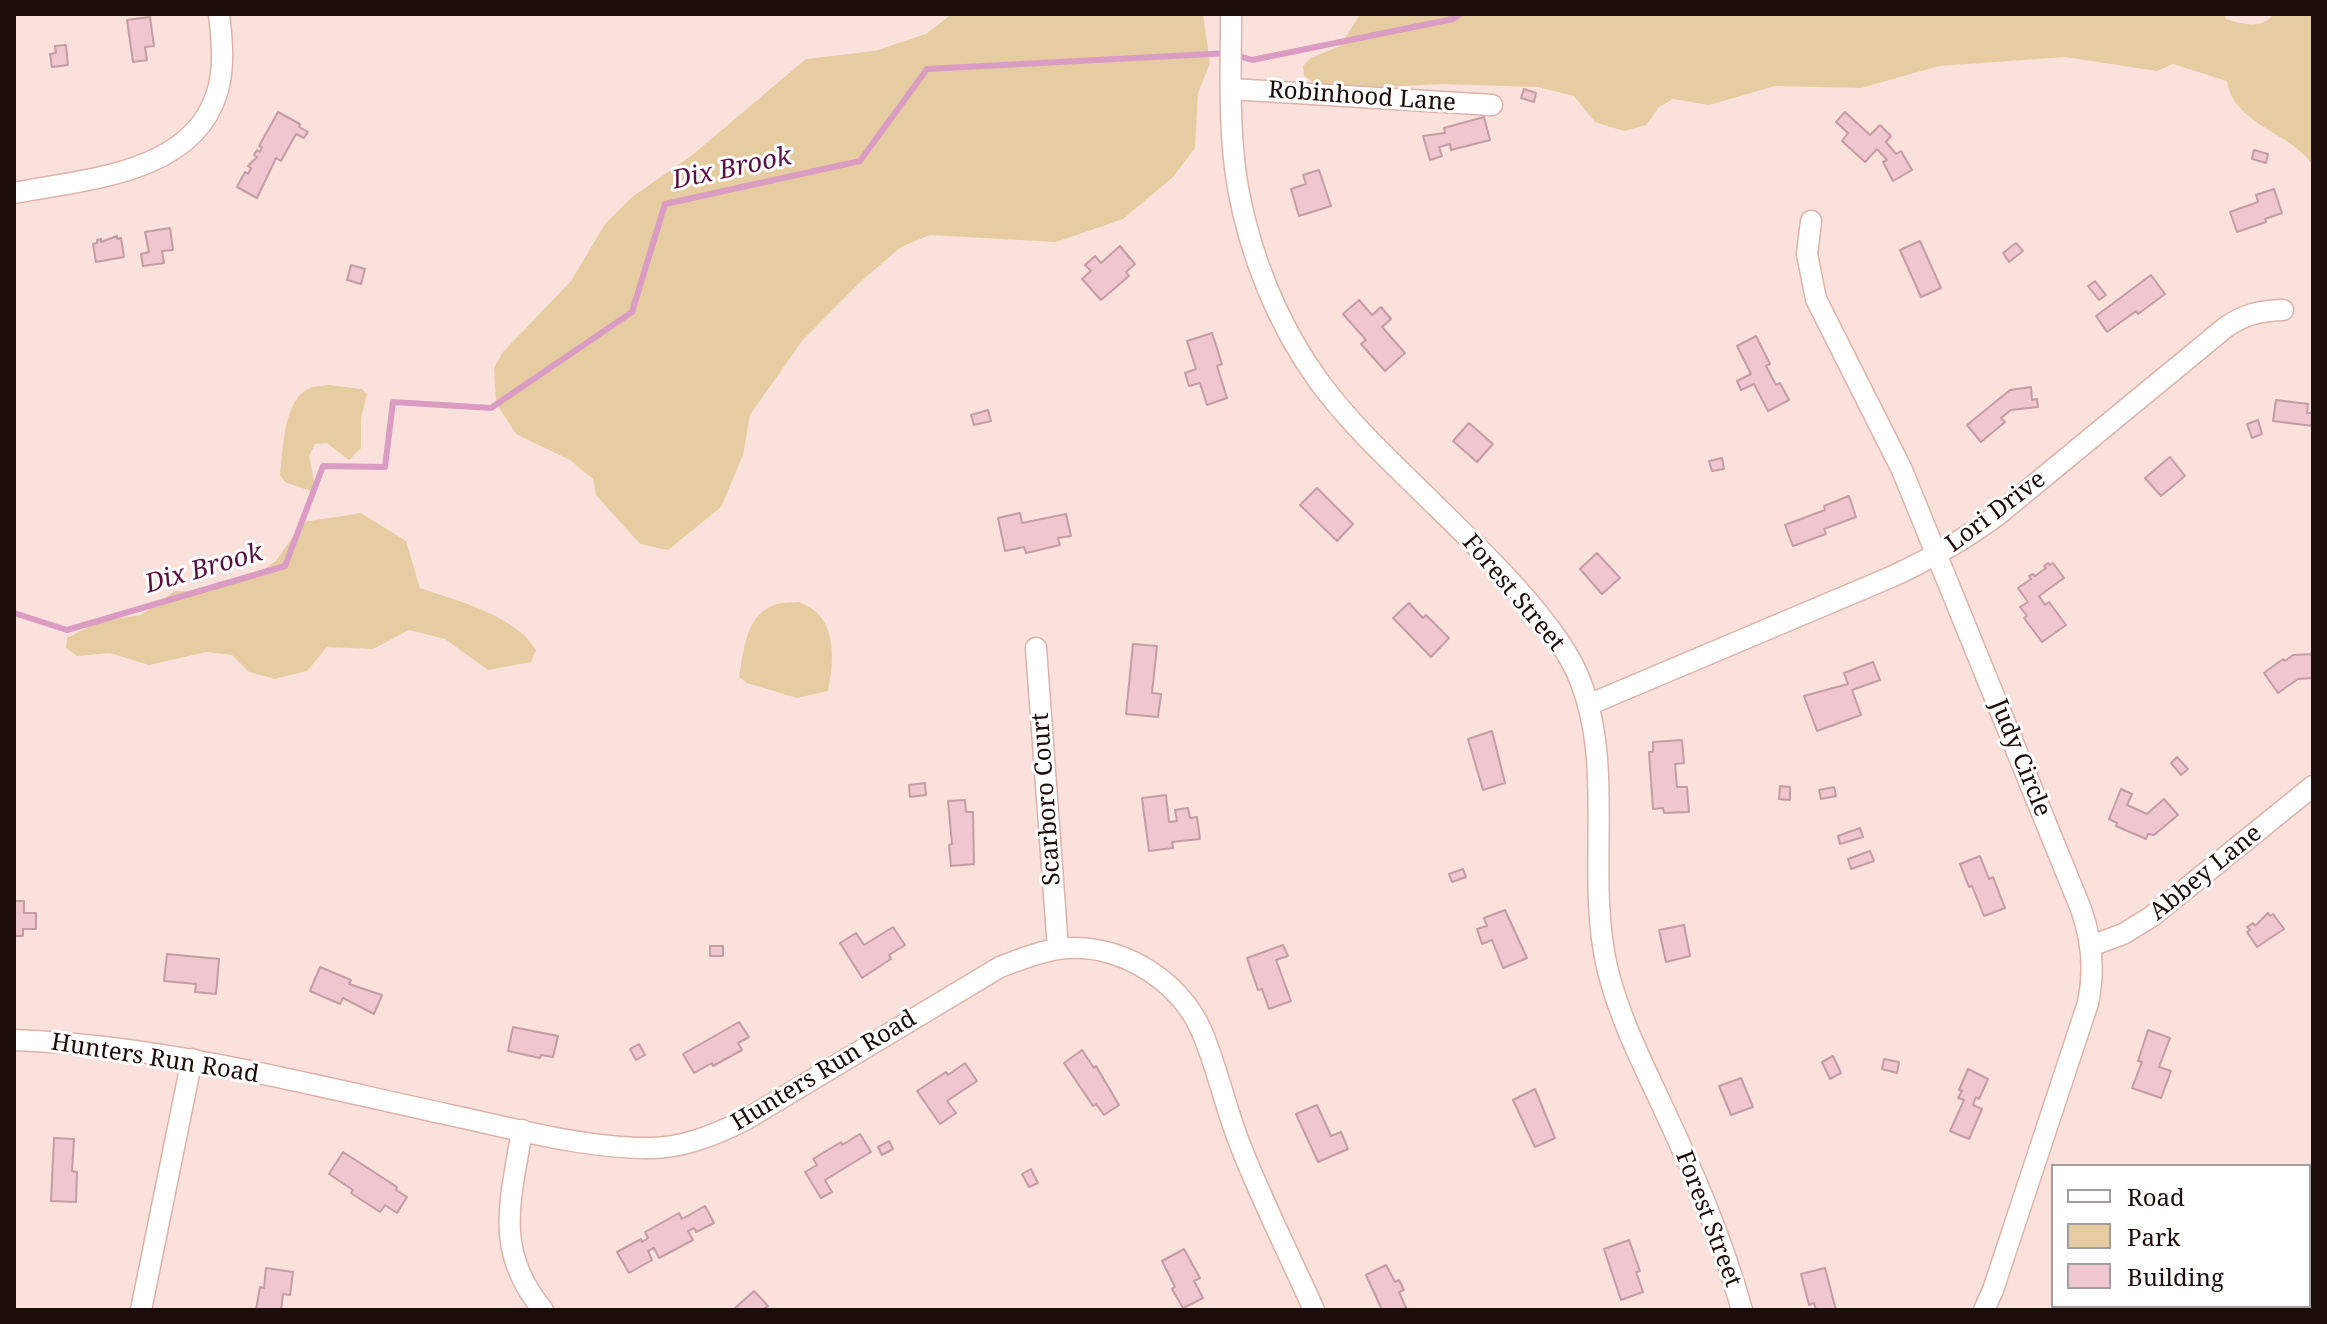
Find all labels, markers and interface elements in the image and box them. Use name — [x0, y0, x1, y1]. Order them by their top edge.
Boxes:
street label: Robinhood Lane — [1267, 76, 1457, 118]
water label: Dix Brook — [670, 141, 794, 197]
street label: Lori Drive — [1941, 465, 2051, 559]
street label: Forest Street — [1456, 529, 1570, 657]
water label: Dix Brook — [142, 537, 266, 601]
street label: Judy Circle — [1983, 695, 2057, 821]
street label: Scarboro Court — [1027, 712, 1067, 886]
street label: Abbey Lane — [2144, 819, 2268, 927]
street label: Hunters Run Road — [727, 1005, 921, 1137]
street label: Hunters Run Road — [49, 1028, 261, 1090]
street label: Forest Street — [1669, 1147, 1747, 1291]
legend — [2051, 1164, 2311, 1308]
text: Road — [2127, 1180, 2185, 1213]
text: Park — [2127, 1220, 2180, 1253]
text: Building — [2127, 1260, 2224, 1293]

